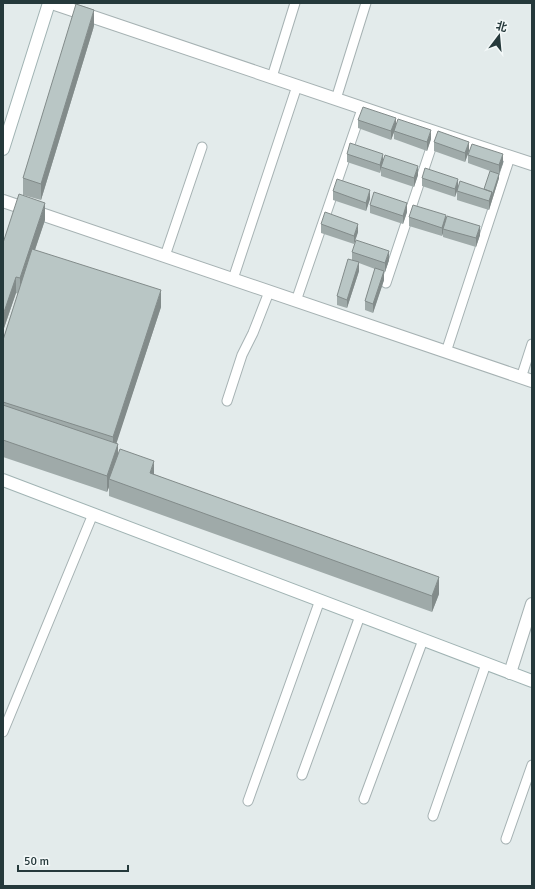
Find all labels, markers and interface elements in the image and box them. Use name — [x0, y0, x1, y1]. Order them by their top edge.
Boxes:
north arrow — [479, 16, 519, 56]
text: 北 — [495, 19, 509, 35]
scale bar — [18, 847, 128, 873]
text: 50 m — [24, 854, 49, 869]

